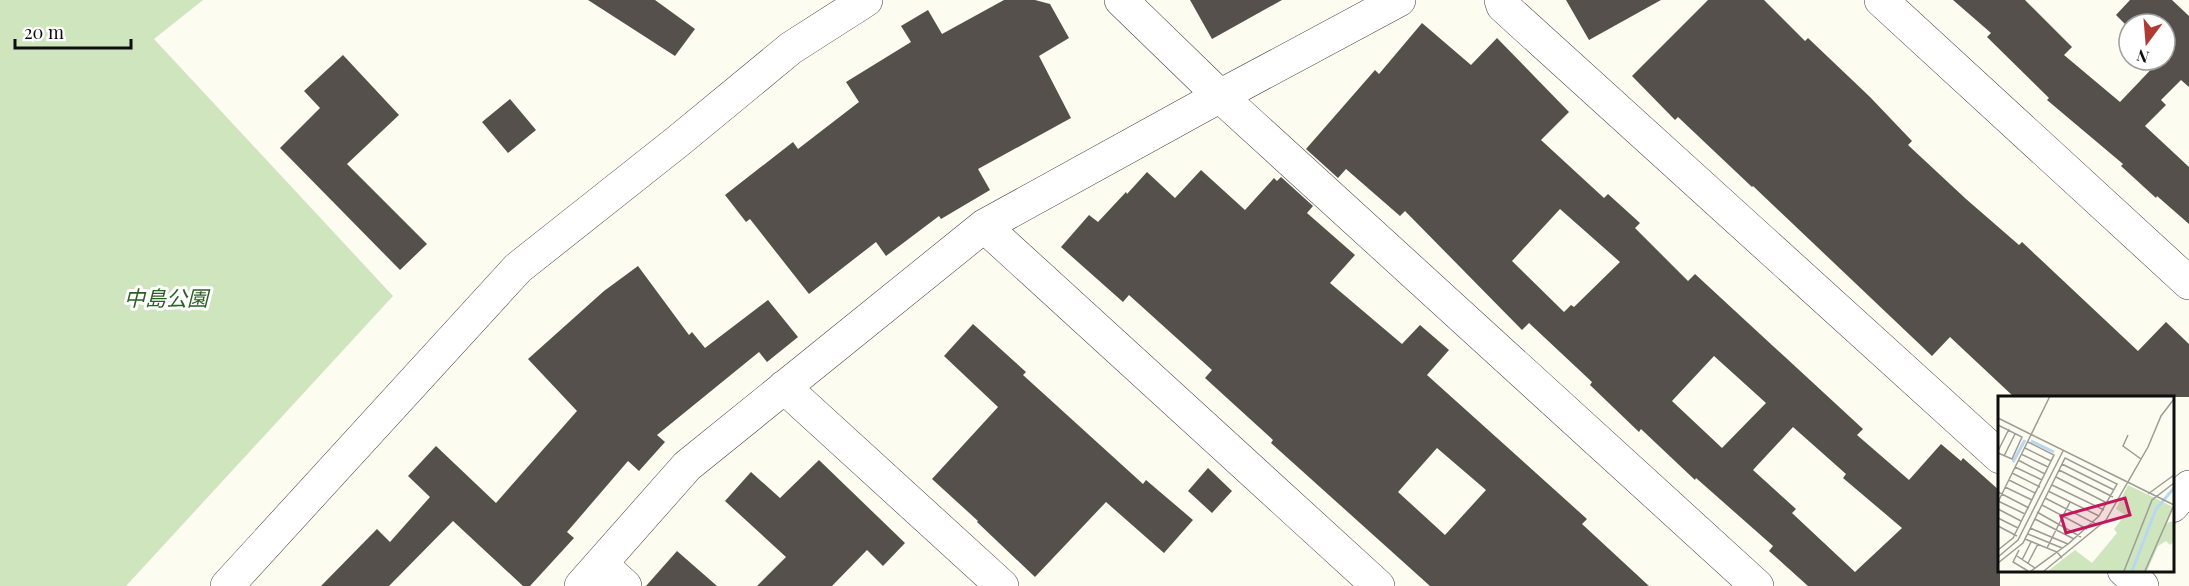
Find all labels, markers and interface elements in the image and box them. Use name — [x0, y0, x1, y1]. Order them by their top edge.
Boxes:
scale bar — [15, 12, 130, 50]
north arrow — [2117, 12, 2177, 72]
text: 20 m — [24, 20, 64, 44]
text: N — [2134, 45, 2151, 69]
park label: 中島公園 — [124, 283, 211, 311]
inset map — [1998, 396, 2174, 571]

